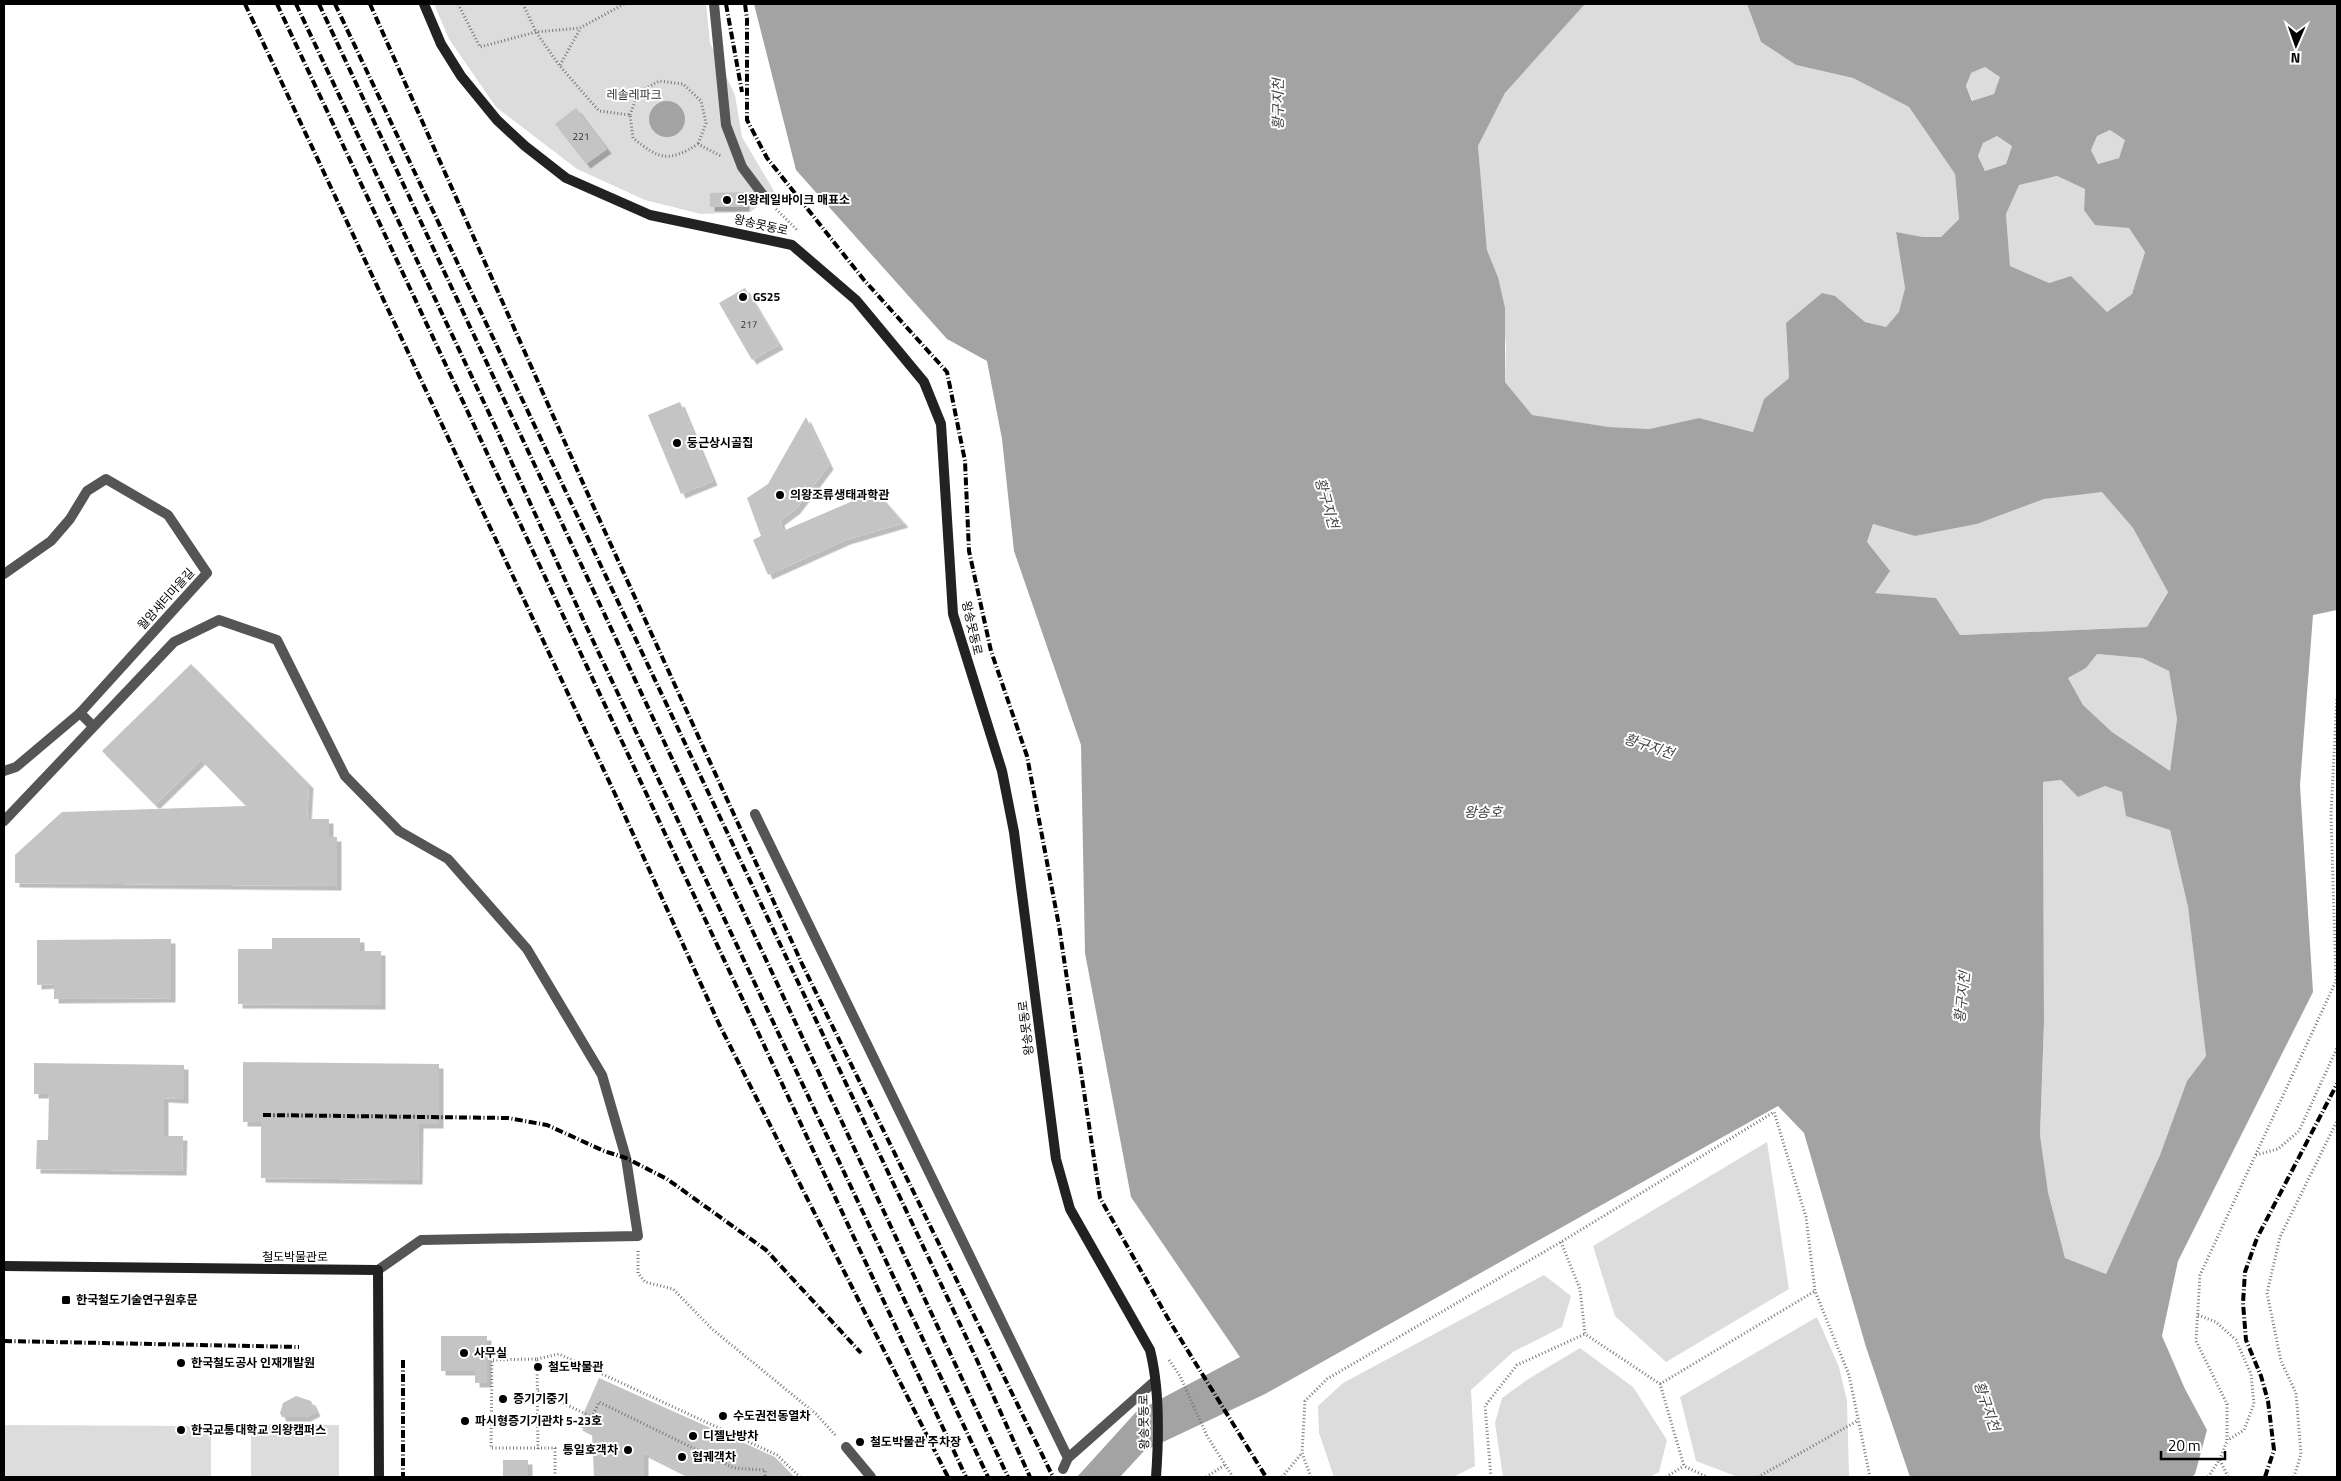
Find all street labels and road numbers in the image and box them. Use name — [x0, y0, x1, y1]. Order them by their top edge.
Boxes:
street label: 왕송못동로 — [732, 209, 790, 240]
street label: 월암새터마을길 — [133, 564, 199, 634]
street label: 왕송못동로 — [957, 599, 988, 657]
street label: 왕송못동로 — [1013, 1000, 1038, 1057]
street label: 철도박물관로 — [262, 1247, 328, 1266]
street label: 왕송못동로 — [1134, 1394, 1153, 1450]

